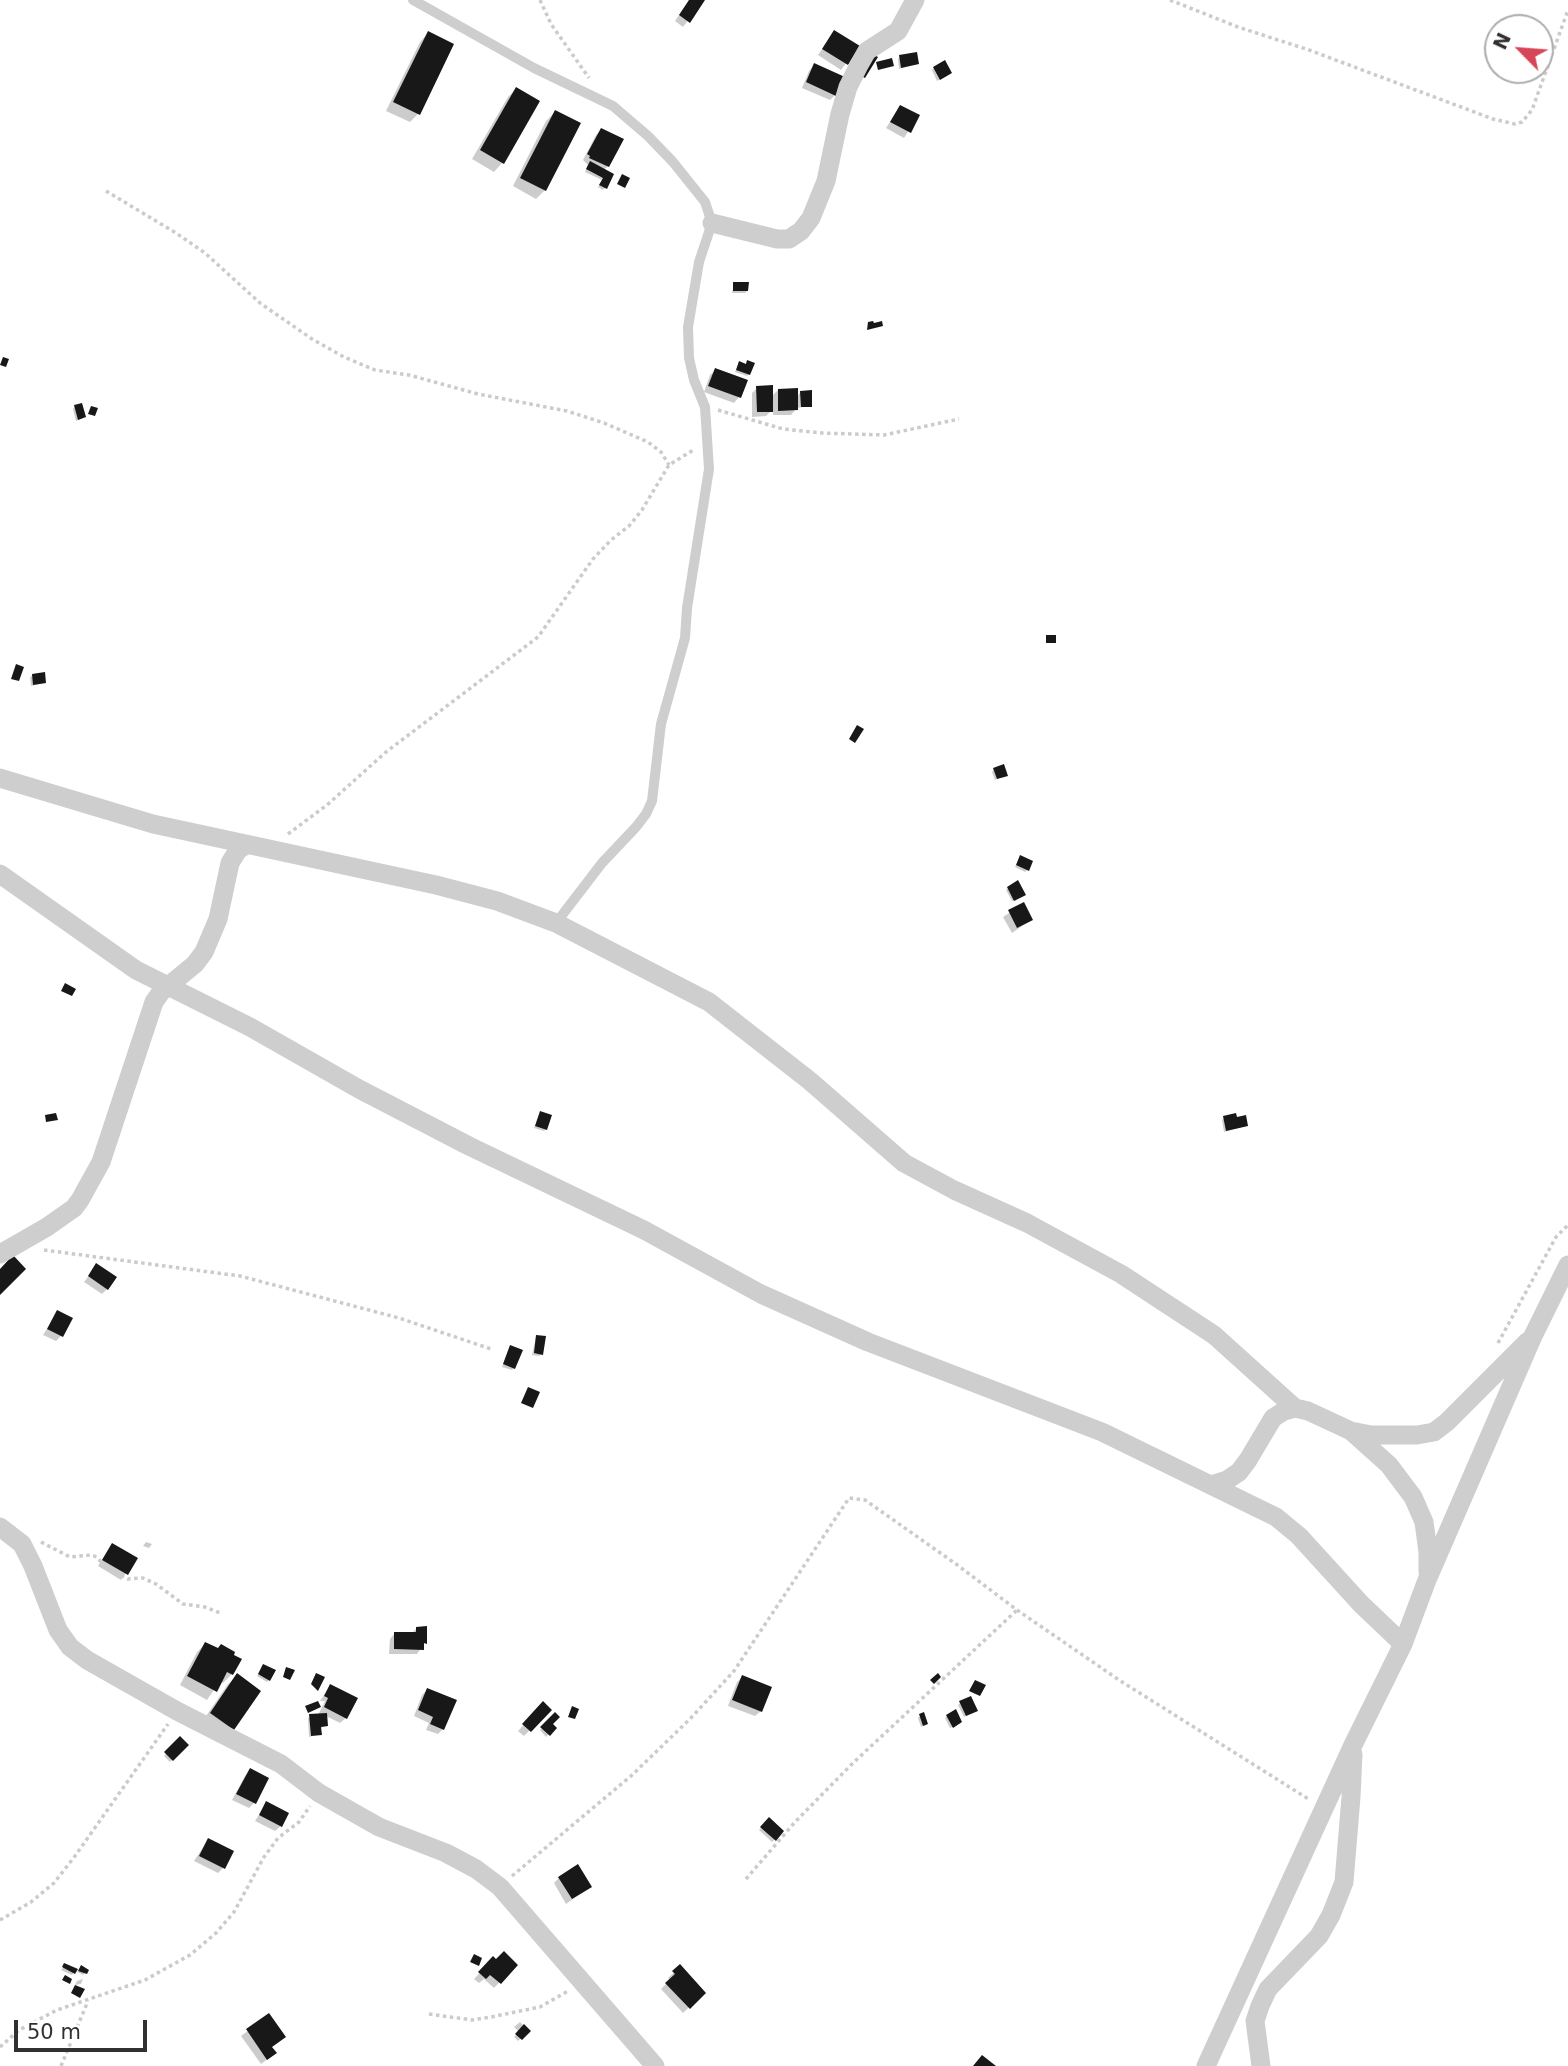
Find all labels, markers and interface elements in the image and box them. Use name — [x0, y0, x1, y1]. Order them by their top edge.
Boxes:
north arrow — [1484, 14, 1554, 84]
text: N — [1488, 29, 1515, 53]
scale bar — [18, 2007, 150, 2050]
text: 50 m — [27, 2020, 81, 2044]

